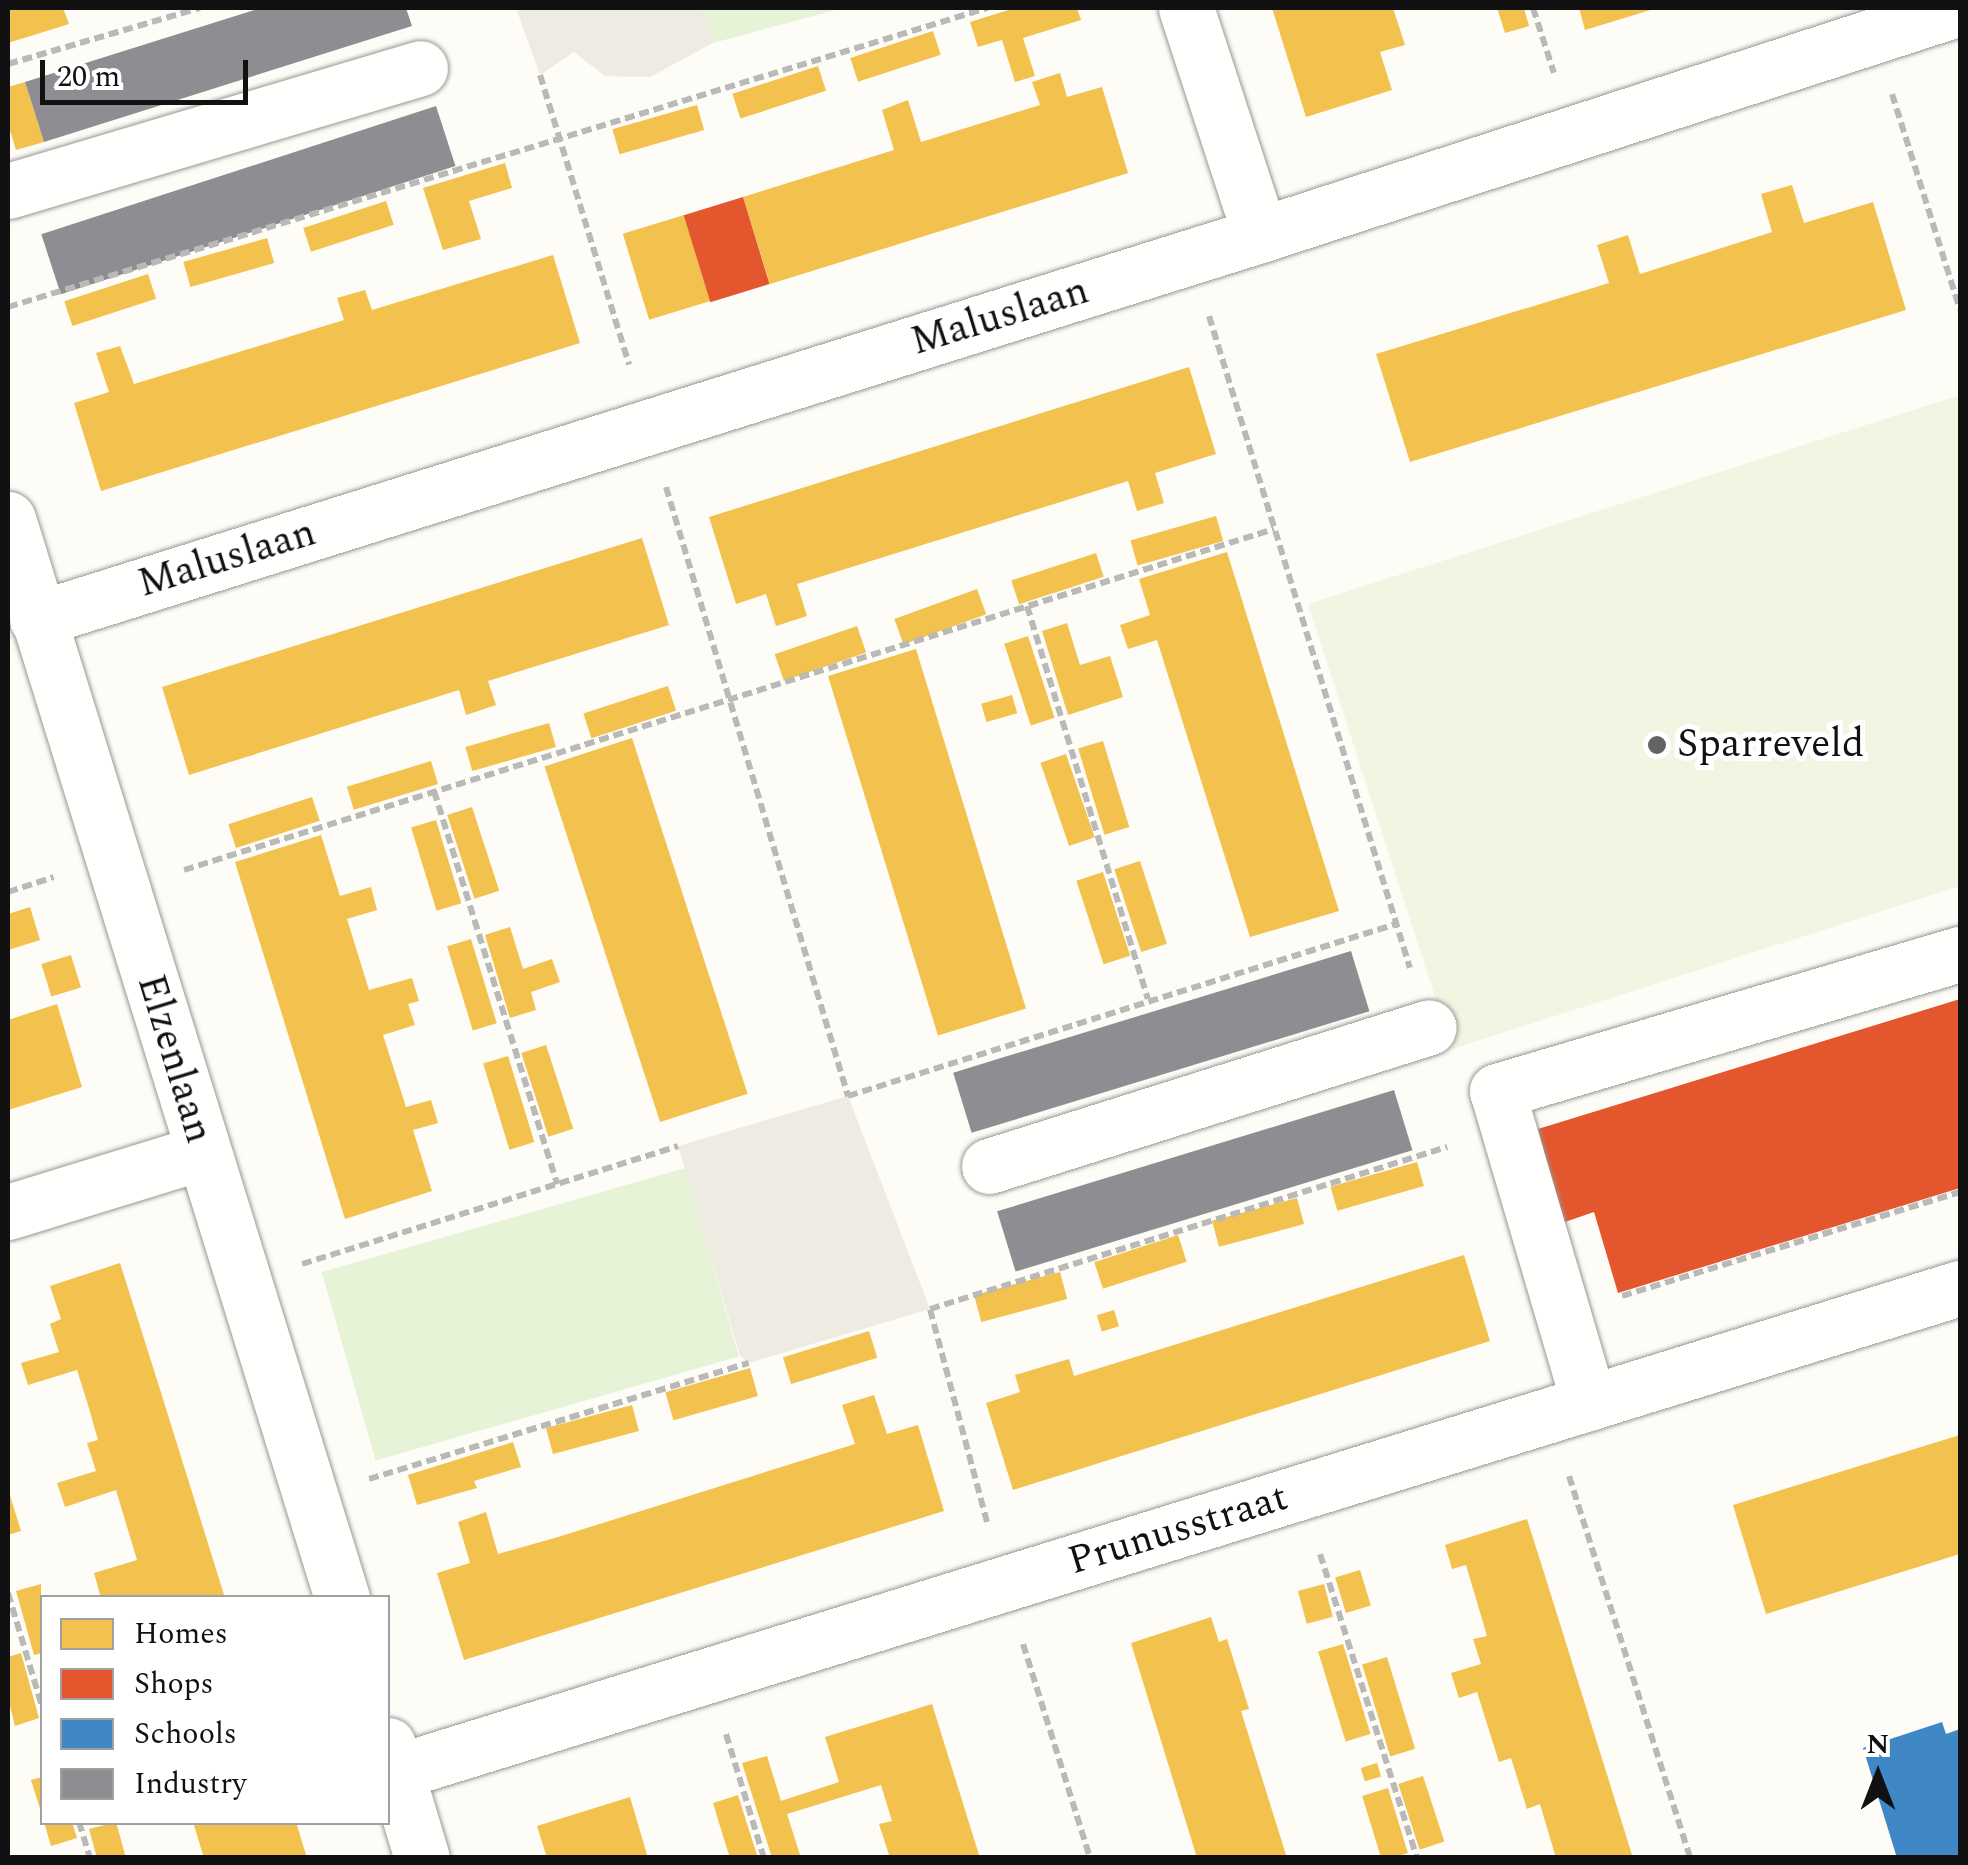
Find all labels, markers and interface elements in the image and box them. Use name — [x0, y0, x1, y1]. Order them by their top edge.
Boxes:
scale bar — [45, 40, 252, 102]
text: 20 m — [57, 54, 120, 100]
street label: Maluslaan — [905, 267, 1095, 367]
street label: Maluslaan — [132, 509, 322, 609]
place label: Sparreveld — [1677, 721, 1864, 769]
marker: Sparreveld — [1646, 734, 1668, 756]
street label: Elzenlaan — [126, 969, 222, 1149]
street label: Prunusstraat — [1062, 1474, 1294, 1586]
legend — [40, 1595, 390, 1825]
text: Homes — [134, 1611, 228, 1657]
text: Shops — [134, 1661, 214, 1707]
text: Schools — [134, 1711, 237, 1757]
text: N — [1867, 1723, 1889, 1766]
north arrow — [1828, 1725, 1928, 1825]
text: Industry — [134, 1761, 247, 1807]

